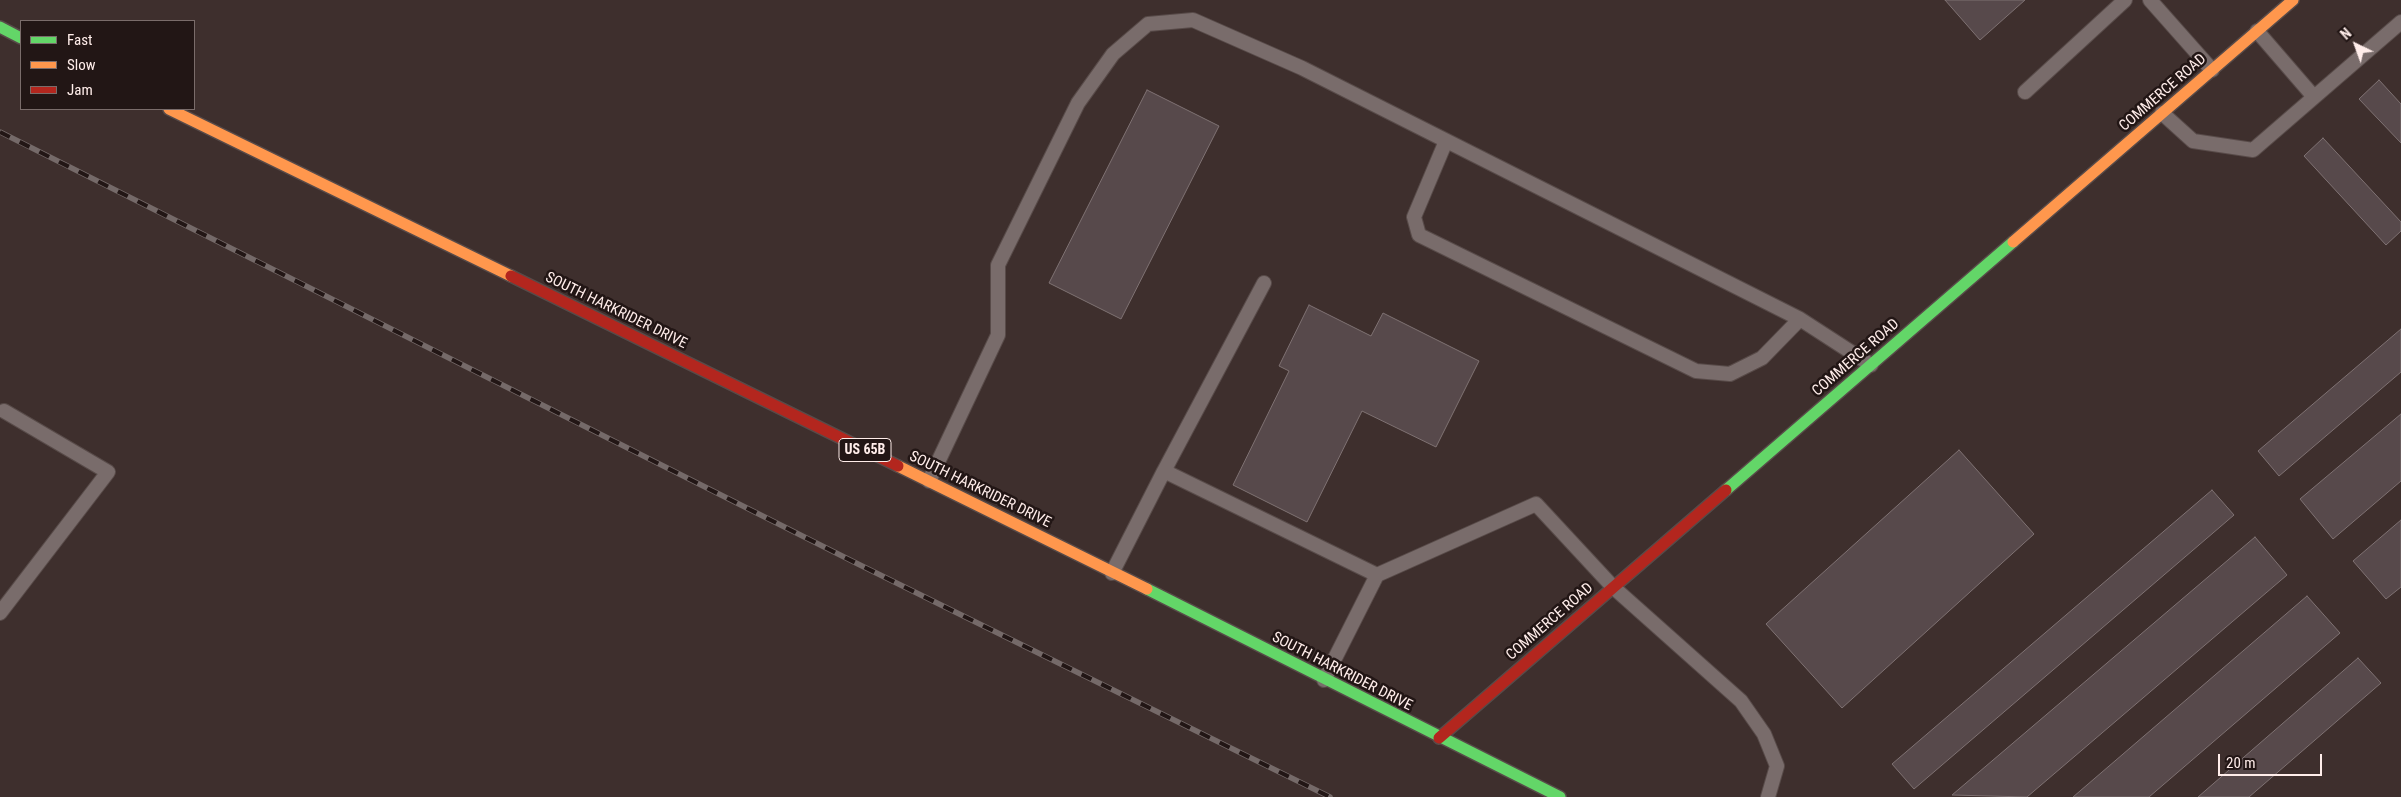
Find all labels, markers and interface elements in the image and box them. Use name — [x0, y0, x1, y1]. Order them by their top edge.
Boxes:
legend — [20, 20, 195, 110]
north arrow — [2331, 20, 2381, 70]
text: N — [2337, 25, 2354, 43]
text: Fast — [67, 31, 92, 49]
street label: COMMERCE ROAD — [2116, 50, 2210, 136]
text: Slow — [67, 56, 96, 74]
text: Jam — [67, 81, 93, 99]
street label: SOUTH HARKRIDER DRIVE — [542, 269, 690, 353]
street label: COMMERCE ROAD — [1809, 315, 1903, 401]
road number: US 65B — [839, 438, 891, 462]
street label: SOUTH HARKRIDER DRIVE — [906, 448, 1054, 532]
street label: COMMERCE ROAD — [1503, 579, 1597, 665]
street label: SOUTH HARKRIDER DRIVE — [1269, 629, 1415, 715]
scale bar — [2221, 744, 2325, 776]
text: 20 m — [2226, 754, 2256, 772]

